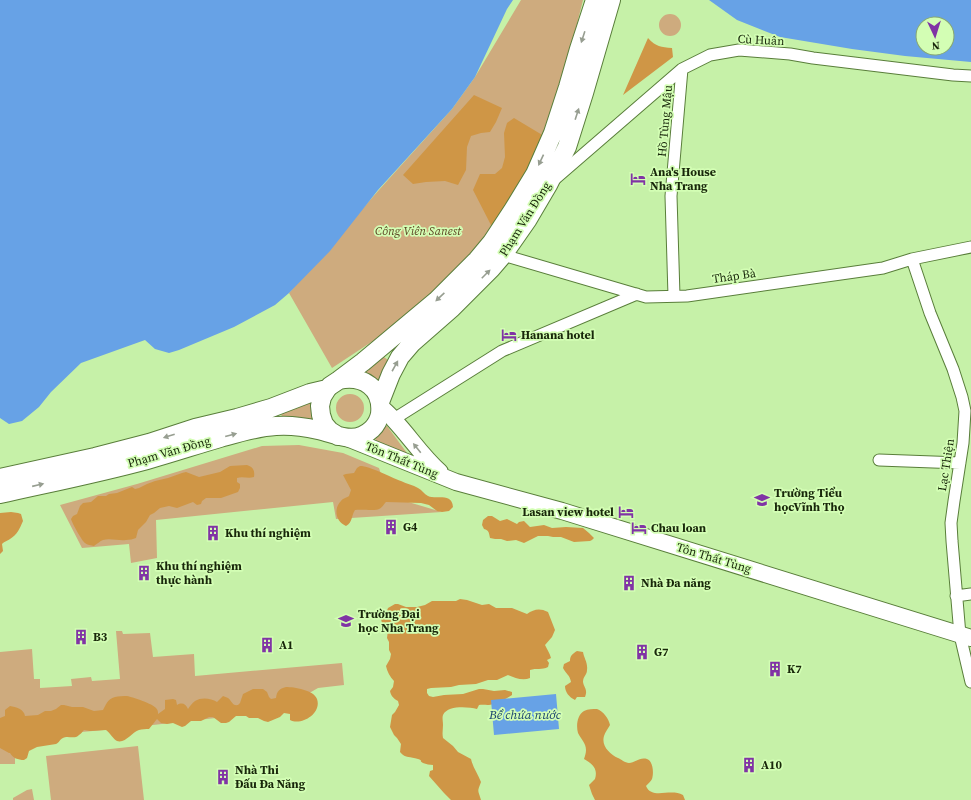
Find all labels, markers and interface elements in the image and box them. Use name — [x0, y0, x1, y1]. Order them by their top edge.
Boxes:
north arrow — [915, 16, 955, 56]
one-way arrow — [579, 31, 585, 43]
street label: Cù Huân — [737, 31, 785, 49]
text: N — [931, 38, 940, 53]
street label: Hồ Tùng Mậu — [654, 84, 676, 158]
one-way arrow — [575, 107, 581, 119]
one-way arrow — [538, 154, 544, 166]
place label: Ana's House Nha Trang — [650, 164, 716, 194]
hotel icon: Ana's House Nha Trang — [629, 170, 647, 188]
street label: Phạm Văn Đồng — [496, 179, 554, 259]
park label: Công Viên Sanest — [375, 223, 462, 239]
street label: Tháp Bà — [711, 265, 758, 287]
one-way arrow — [481, 269, 491, 279]
one-way arrow — [435, 293, 445, 302]
hotel icon: Hanana hotel — [500, 326, 518, 344]
place label: Hanana hotel — [521, 327, 595, 343]
one-way arrow — [392, 360, 398, 372]
one-way arrow — [226, 432, 238, 438]
street label: Phạm Văn Đồng — [126, 433, 212, 471]
one-way arrow — [163, 433, 175, 439]
street label: Tôn Thất Tùng — [363, 438, 441, 482]
street label: Lạc Thiện — [934, 438, 958, 492]
one-way arrow — [412, 442, 421, 453]
one-way arrow — [32, 482, 44, 488]
place label: Trường Tiểu họcVĩnh Thọ — [774, 485, 845, 515]
school or university icon: Trường Tiểu họcVĩnh Thọ — [753, 491, 771, 509]
hotel icon: Lasan view hotel — [617, 503, 635, 521]
place label: Lasan view hotel — [522, 504, 614, 520]
building icon: G4 — [382, 518, 400, 536]
place label: G4 — [403, 519, 418, 535]
hotel icon: Chau loan — [630, 519, 648, 537]
place label: Chau loan — [651, 520, 707, 536]
building icon: Khu thí nghiệm — [204, 524, 222, 542]
place label: Khu thí nghiệm — [225, 525, 311, 541]
street label: Tôn Thất Tùng — [675, 539, 753, 577]
place label: Khu thí nghiệm thực hành — [156, 558, 242, 588]
building icon: Khu thí nghiệm thực hành — [135, 564, 153, 582]
building icon: Nhà Đa năng — [620, 574, 638, 592]
place label: Nhà Đa năng — [641, 575, 711, 591]
place label: Trường Đại học Nha Trang — [358, 606, 439, 636]
school or university icon: Trường Đại học Nha Trang — [337, 612, 355, 630]
building icon: B3 — [72, 628, 90, 646]
place label: B3 — [93, 629, 108, 645]
building icon: A1 — [258, 636, 276, 654]
place label: A1 — [279, 637, 294, 653]
building icon: G7 — [633, 643, 651, 661]
place label: G7 — [654, 644, 669, 660]
building icon: K7 — [766, 660, 784, 678]
place label: K7 — [787, 661, 802, 677]
water label: Bể chứa nước — [488, 706, 562, 723]
building icon: A10 — [740, 756, 758, 774]
place label: A10 — [761, 757, 783, 773]
place label: Nhà Thi Đấu Đa Năng — [235, 762, 306, 792]
building icon: Nhà Thi Đấu Đa Năng — [214, 768, 232, 786]

